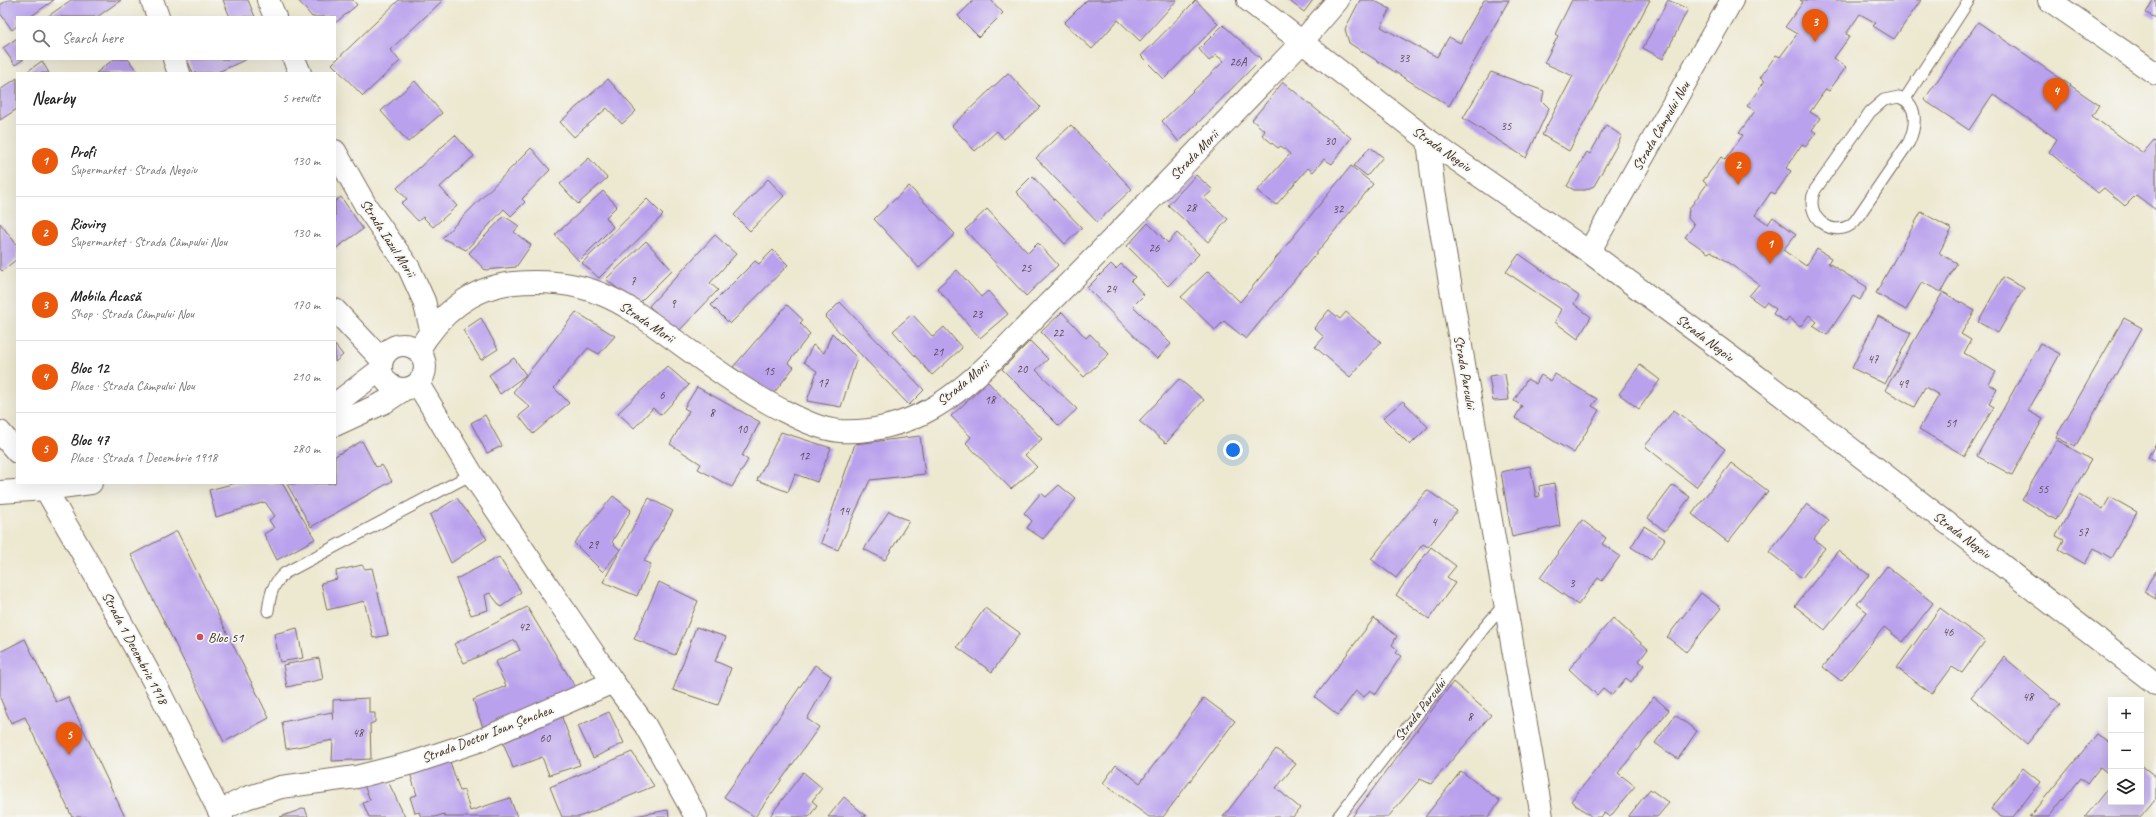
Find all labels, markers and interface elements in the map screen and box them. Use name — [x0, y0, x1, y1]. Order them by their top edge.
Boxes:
pin: 3 — [1802, 9, 1828, 42]
search box — [16, 16, 336, 60]
icon: search — [30, 27, 52, 49]
text: Search here — [62, 29, 123, 48]
house number: 33 — [1399, 50, 1411, 66]
house number: 26A — [1230, 54, 1247, 70]
street label: Strada Câmpului Nou — [1629, 78, 1694, 174]
pin: 4 — [2043, 78, 2069, 111]
text: Nearby — [32, 88, 75, 109]
text: 5 results — [282, 90, 320, 106]
house number: 35 — [1501, 118, 1512, 134]
street label: Strada Negoiu — [1409, 123, 1475, 176]
street label: Strada Morii — [1166, 125, 1224, 183]
house number: 30 — [1325, 133, 1337, 149]
text: Profi — [70, 143, 95, 162]
pin: 2 — [1725, 152, 1751, 185]
text: 1 — [42, 153, 48, 169]
text: 130 m — [292, 153, 320, 169]
text: Supermarket · Strada Negoiu — [70, 162, 197, 178]
street label: Strada Iazul Morii — [357, 196, 421, 282]
house number: 28 — [1186, 200, 1198, 216]
house number: 32 — [1333, 201, 1345, 217]
text: Riovirg — [70, 215, 105, 234]
text: 2 — [42, 225, 48, 241]
text: 130 m — [292, 225, 320, 241]
pin: 1 — [1757, 231, 1783, 264]
text: Supermarket · Strada Câmpului Nou — [70, 234, 227, 250]
house number: 26 — [1149, 240, 1160, 256]
house number: 25 — [1021, 260, 1032, 276]
house number: 7 — [630, 273, 636, 289]
house number: 24 — [1106, 281, 1118, 297]
text: Mobila Acasă — [70, 287, 140, 306]
house number: 9 — [670, 296, 677, 312]
text: 3 — [42, 297, 48, 313]
text: 170 m — [292, 297, 320, 313]
street label: Strada Morii — [616, 297, 680, 348]
text: Shop · Strada Câmpului Nou — [70, 306, 194, 322]
house number: 23 — [972, 306, 984, 322]
street label: Strada Negoiu — [1673, 311, 1738, 366]
house number: 22 — [1053, 325, 1065, 341]
street label: Strada Parcului — [1450, 334, 1480, 412]
house number: 21 — [933, 344, 944, 360]
house number: 47 — [1868, 351, 1879, 367]
street label: Strada Morii — [934, 355, 994, 410]
text: Bloc 12 — [70, 359, 109, 378]
house number: 20 — [1017, 361, 1029, 377]
house number: 15 — [764, 363, 775, 379]
text: 4 — [42, 369, 48, 385]
text: 210 m — [292, 369, 320, 385]
house number: 17 — [818, 375, 829, 391]
house number: 49 — [1898, 376, 1910, 392]
text: Place · Strada Câmpului Nou — [70, 378, 195, 394]
house number: 6 — [659, 387, 665, 403]
house number: 18 — [985, 392, 997, 408]
house number: 8 — [709, 405, 716, 421]
house number: 51 — [1946, 415, 1957, 431]
house number: 10 — [737, 421, 749, 437]
text: Bloc 47 — [70, 431, 109, 450]
your location — [1223, 440, 1243, 460]
text: 5 — [42, 441, 48, 457]
text: 280 m — [292, 441, 320, 457]
house number: 12 — [799, 448, 811, 464]
text: Place · Strada 1 Decembrie 1918 — [70, 450, 217, 466]
house number: 55 — [2038, 481, 2049, 497]
house number: 14 — [839, 503, 851, 519]
street label: Strada Negoiu — [1930, 508, 1995, 563]
house number: 4 — [1431, 514, 1438, 530]
house number: 57 — [2078, 524, 2089, 540]
house number: 29 — [588, 537, 600, 553]
house number: 3 — [1569, 575, 1576, 591]
street label: Strada 1 Decembrie 1918 — [98, 589, 173, 709]
house number: 42 — [519, 619, 531, 635]
house number: 46 — [1943, 624, 1954, 640]
place label: Bloc 51 — [208, 629, 244, 646]
marker: Bloc 51 — [195, 632, 205, 642]
street label: Strada Parcului — [1390, 674, 1451, 745]
house number: 48 — [2023, 689, 2035, 705]
map controls — [2108, 697, 2144, 805]
button: + — [2108, 697, 2144, 733]
street label: Strada Doctor Ioan Șenchea — [419, 701, 556, 767]
house number: 8 — [1467, 709, 1474, 725]
pin: 5 — [56, 722, 82, 755]
house number: 48 — [353, 725, 365, 741]
house number: 60 — [540, 730, 552, 746]
button: − — [2108, 733, 2144, 769]
button: layers — [2108, 769, 2144, 805]

